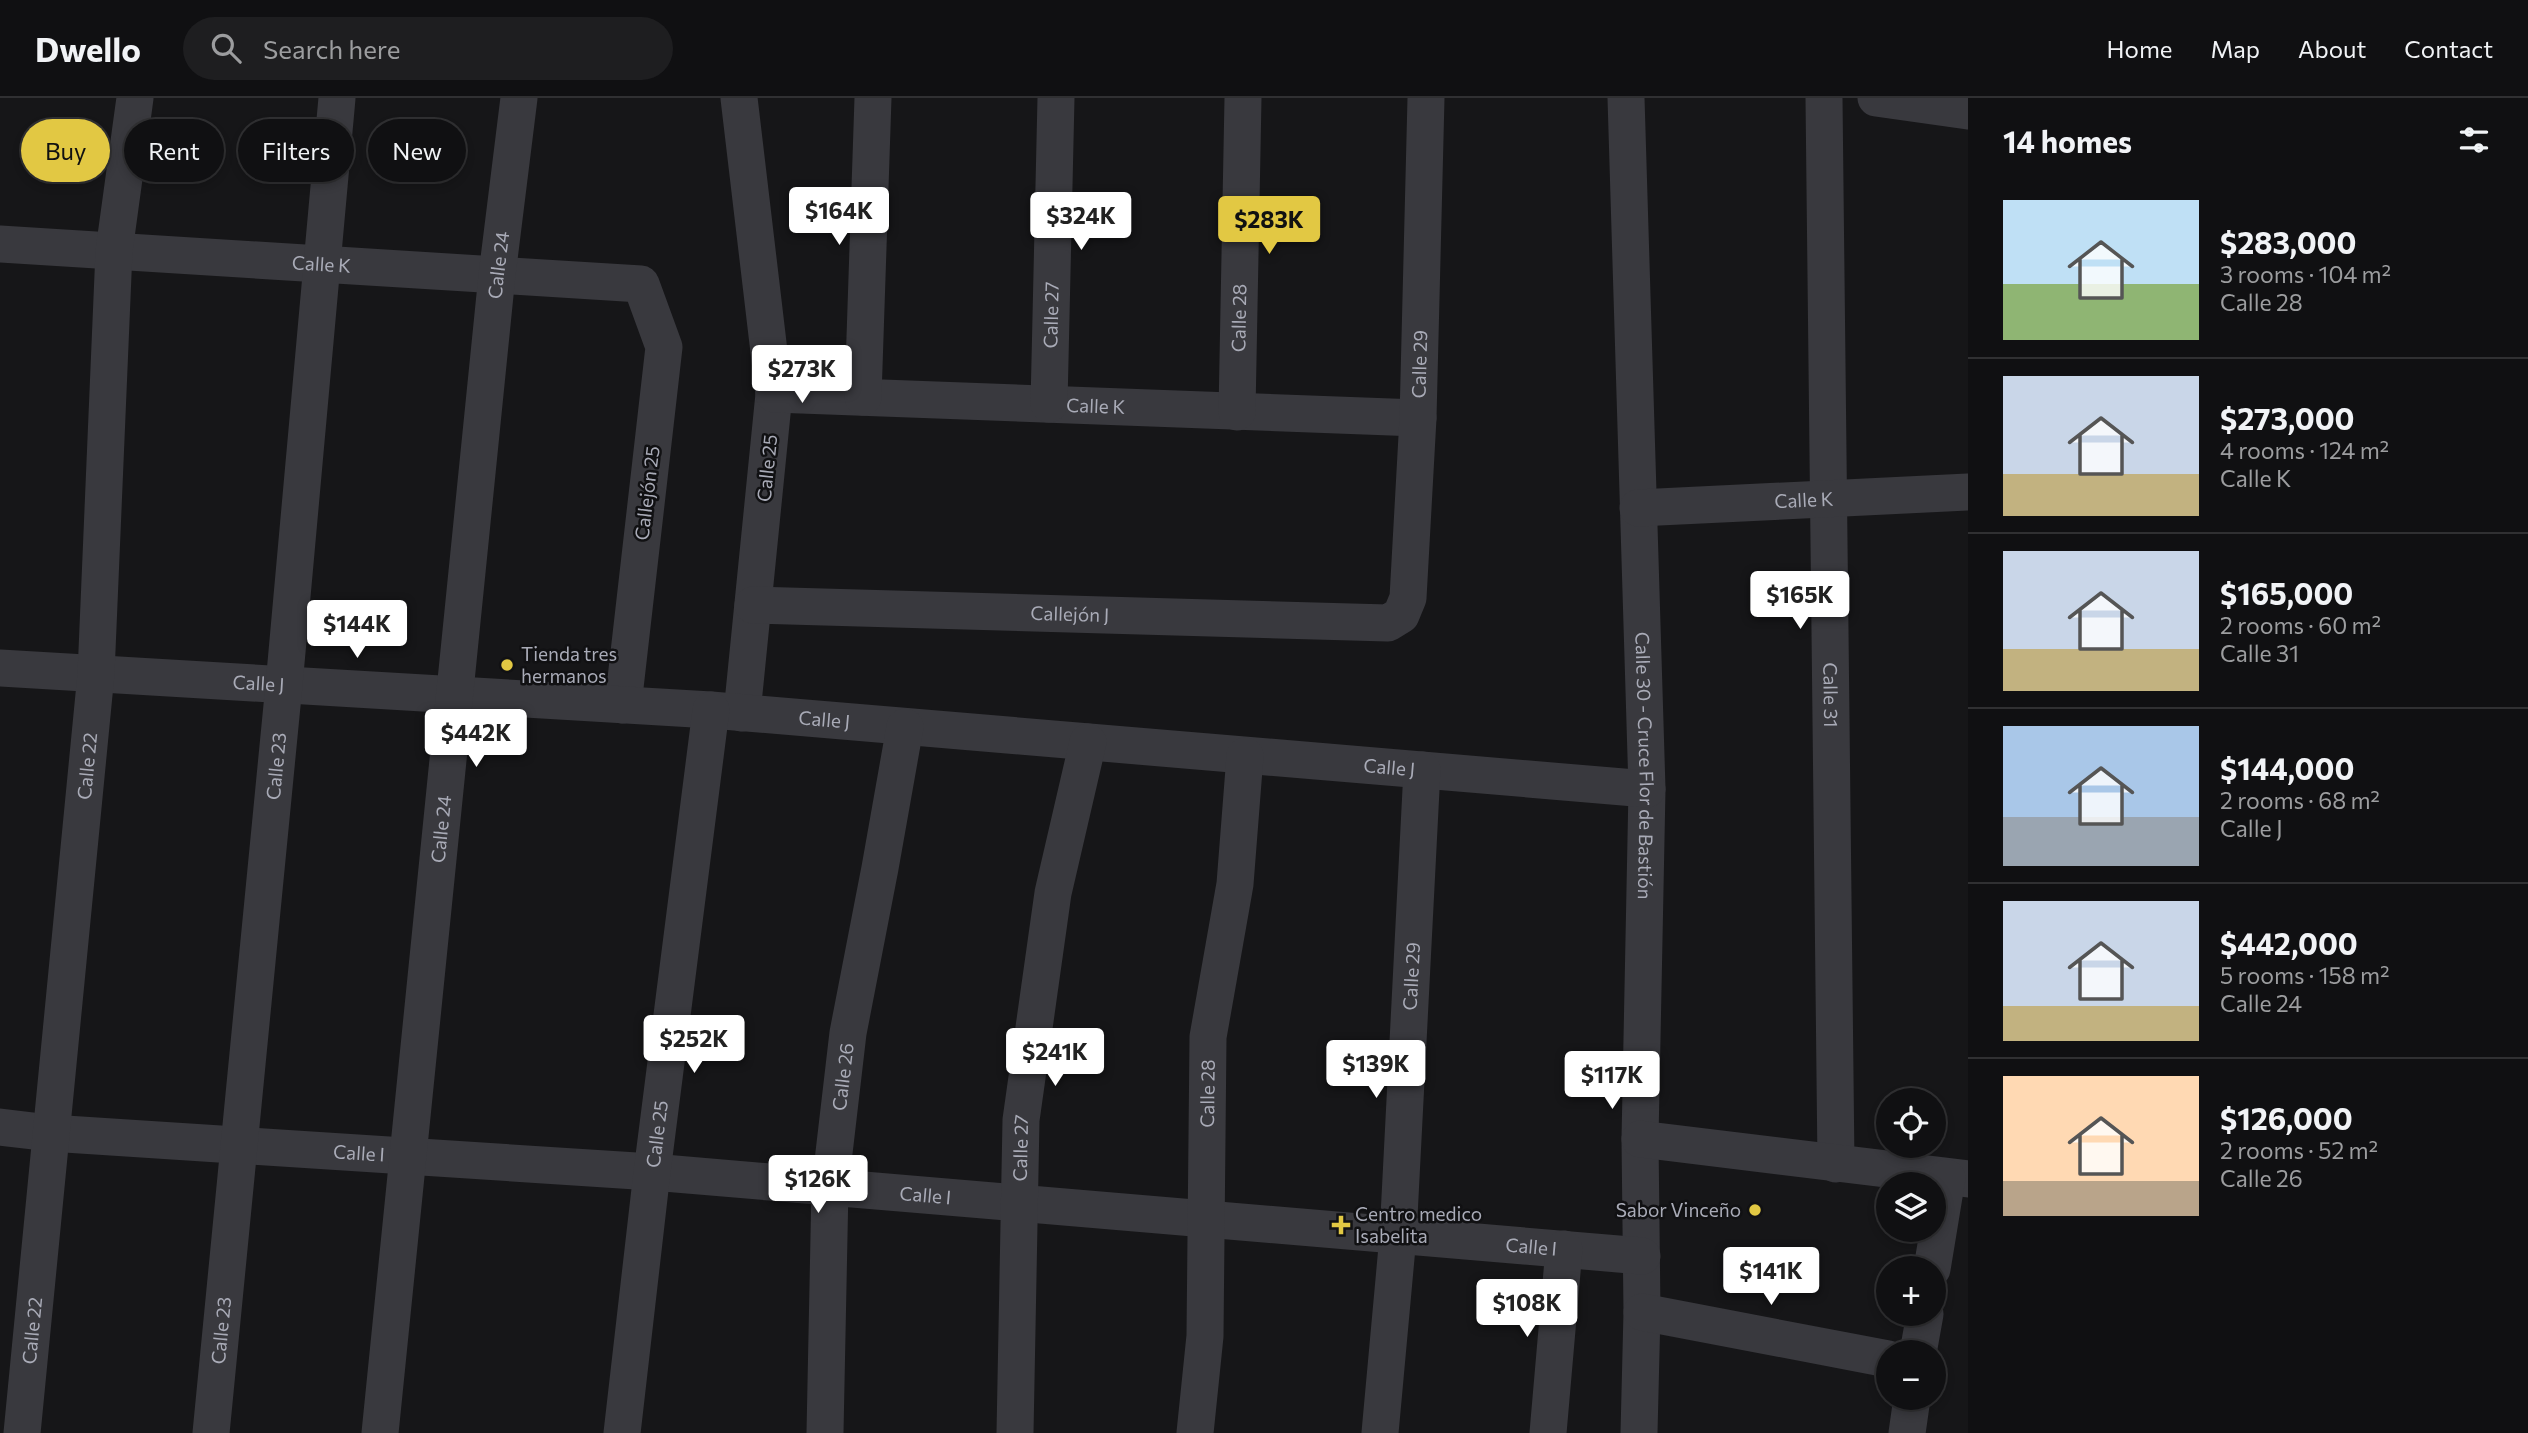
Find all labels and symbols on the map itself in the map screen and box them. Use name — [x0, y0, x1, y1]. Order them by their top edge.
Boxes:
pin: $164K — [790, 188, 888, 247]
pin: $324K — [1032, 192, 1130, 252]
pin: $283K — [1220, 197, 1318, 256]
street label: Calle 24 — [483, 230, 513, 300]
street label: Calle K — [291, 250, 352, 277]
street label: Calle 27 — [1038, 281, 1063, 349]
street label: Calle 28 — [1226, 284, 1250, 352]
street label: Calle 29 — [1406, 330, 1431, 399]
pin: $273K — [753, 345, 851, 405]
street label: Calle K — [1066, 393, 1126, 418]
street label: Calle 25 — [752, 433, 781, 503]
street label: Callejón 25 — [629, 444, 664, 541]
street label: Calle K — [1774, 487, 1834, 512]
pin: $165K — [1751, 572, 1849, 631]
pin: $144K — [308, 601, 406, 660]
street label: Callejón J — [1030, 601, 1110, 626]
street label: Calle 30 - Cruce Flor de Bastión — [1631, 631, 1659, 900]
place label: Tienda tres hermanos — [521, 642, 617, 687]
marker: Tienda tres hermanos — [499, 657, 515, 673]
street label: Calle 31 — [1819, 662, 1843, 728]
street label: Calle J — [232, 670, 285, 696]
street label: Calle J — [798, 705, 851, 733]
pin: $442K — [427, 710, 525, 769]
street label: Calle 22 — [72, 731, 101, 801]
street label: Calle 23 — [261, 731, 290, 801]
street label: Calle J — [1363, 753, 1416, 780]
street label: Calle 24 — [426, 794, 455, 864]
street label: Calle 29 — [1398, 941, 1424, 1011]
pin: $252K — [645, 1016, 743, 1075]
pin: $241K — [1006, 1028, 1104, 1088]
pin: $139K — [1327, 1040, 1425, 1100]
street label: Calle 26 — [827, 1041, 858, 1112]
pin: $117K — [1563, 1052, 1661, 1111]
street label: Calle 28 — [1195, 1059, 1219, 1128]
street label: Calle 25 — [641, 1099, 672, 1169]
street label: Calle 27 — [1008, 1113, 1033, 1182]
street label: Calle I — [333, 1139, 386, 1166]
pin: $126K — [769, 1156, 867, 1215]
street label: Calle I — [899, 1181, 952, 1208]
place label: Sabor Vinceño — [1616, 1198, 1741, 1221]
place label: Centro medico Isabelita — [1355, 1202, 1482, 1247]
marker: Sabor Vinceño — [1747, 1202, 1763, 1218]
marker: Centro medico Isabelita — [1333, 1217, 1349, 1233]
street label: Calle I — [1505, 1232, 1558, 1260]
pin: $141K — [1722, 1248, 1820, 1307]
pin: $108K — [1478, 1280, 1576, 1339]
street label: Calle 22 — [17, 1296, 46, 1365]
street label: Calle 23 — [206, 1296, 235, 1365]

